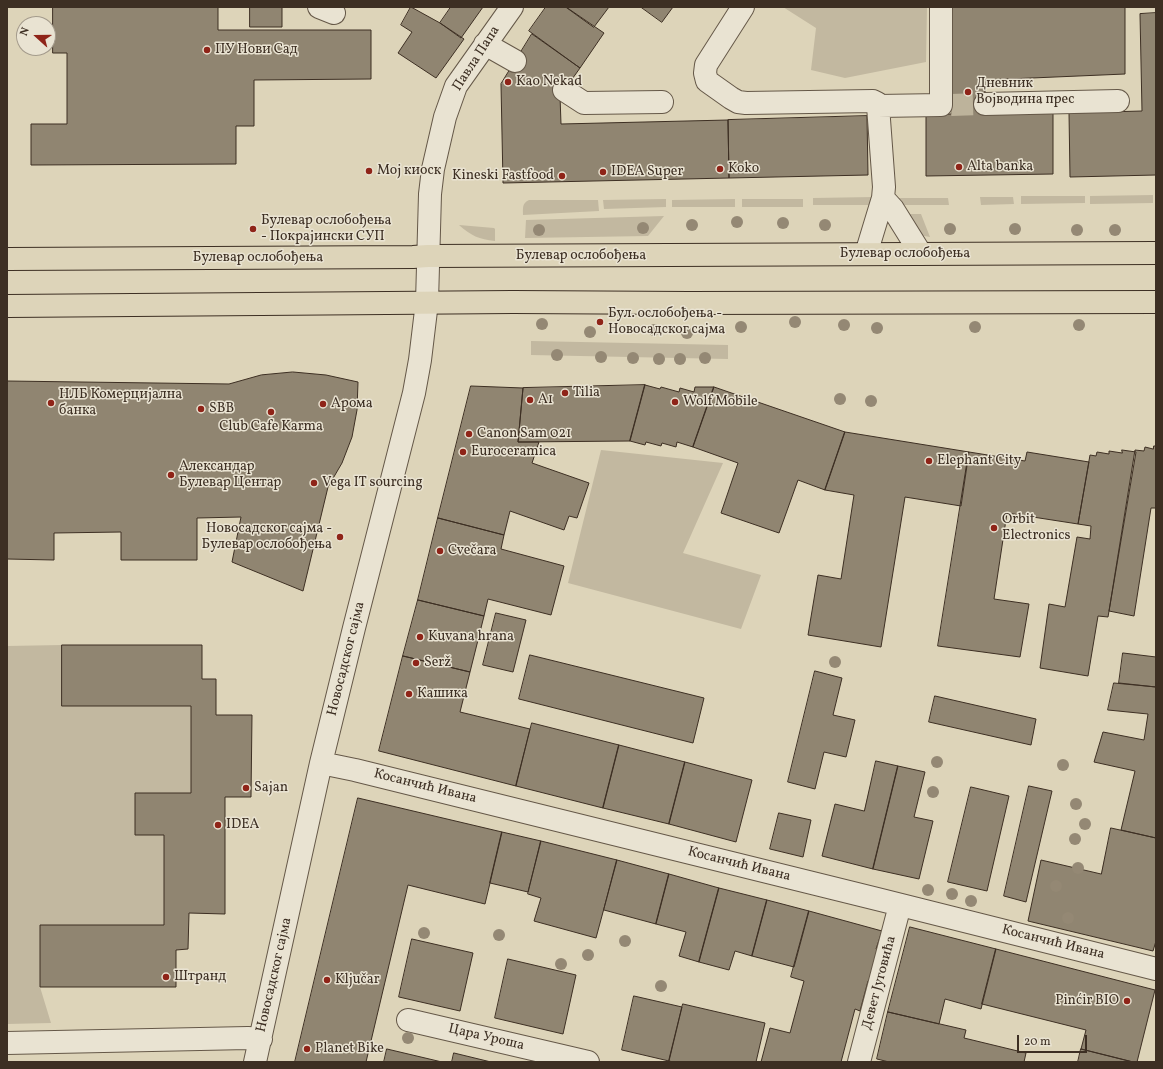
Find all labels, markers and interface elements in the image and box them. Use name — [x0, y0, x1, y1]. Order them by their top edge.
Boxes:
north arrow — [16, 16, 56, 56]
street label: Павла Папа — [450, 23, 504, 95]
text: N — [17, 25, 34, 38]
place label: ПУ Нови Сад — [215, 42, 298, 58]
marker: ПУ Нови Сад — [202, 45, 212, 55]
place label: Kao Nekad — [516, 74, 582, 90]
place label: Дневник Војводина прес — [976, 76, 1074, 108]
marker: Kao Nekad — [503, 77, 513, 87]
marker: Дневник Војводина прес — [963, 87, 973, 97]
place label: Alta banka — [967, 159, 1033, 175]
place label: Koko — [728, 161, 759, 177]
marker: Alta banka — [954, 162, 964, 172]
place label: Мој киоск — [377, 163, 441, 179]
place label: IDEA Super — [611, 164, 683, 180]
marker: Koko — [715, 164, 725, 174]
marker: Мој киоск — [364, 166, 374, 176]
marker: IDEA Super — [598, 167, 608, 177]
place label: Kineski Fastfood — [452, 168, 554, 184]
marker: Kineski Fastfood — [557, 171, 567, 181]
place label: Булевар ослобођења - Покрајински СУП — [261, 213, 391, 246]
marker: Булевар ослобођења - Покрајински СУП — [248, 224, 258, 234]
street label: Булевар ослобођења — [840, 246, 970, 262]
street label: Булевар ослобођења — [516, 248, 646, 264]
street label: Булевар ослобођења — [193, 250, 323, 266]
place label: Бул. ослобођења - Новосадског сајма — [608, 306, 725, 338]
marker: Бул. ослобођења - Новосадског сајма — [595, 317, 605, 327]
place label: Tilia — [573, 385, 600, 401]
place label: НЛБ Комерцијална банка — [59, 387, 182, 420]
marker: Tilia — [560, 388, 570, 398]
place label: A1 — [538, 392, 553, 408]
place label: Wolf Mobile — [683, 394, 758, 410]
marker: A1 — [525, 395, 535, 405]
place label: Арома — [331, 396, 373, 412]
marker: Wolf Mobile — [670, 397, 680, 407]
marker: НЛБ Комерцијална банка — [46, 398, 56, 408]
marker: Арома — [318, 399, 328, 409]
place label: SBB — [209, 401, 234, 417]
marker: SBB — [196, 404, 206, 414]
marker: Club Cafe Karma — [266, 407, 276, 417]
place label: Club Cafe Karma — [219, 419, 323, 435]
place label: Canon Sam 021 — [477, 426, 571, 442]
marker: Canon Sam 021 — [464, 429, 474, 439]
place label: Euroceramica — [471, 444, 556, 460]
marker: Euroceramica — [458, 447, 468, 457]
place label: Elephant City — [937, 453, 1021, 469]
marker: Elephant City — [924, 456, 934, 466]
place label: Александар Булевар Центар — [179, 459, 281, 492]
marker: Александар Булевар Центар — [166, 470, 176, 480]
place label: Vega IT sourcing — [322, 475, 423, 491]
marker: Vega IT sourcing — [309, 478, 319, 488]
place label: Orbit Electronics — [1002, 512, 1071, 544]
place label: Новосадског сајма - Булевар ослобођења — [202, 521, 332, 554]
marker: Orbit Electronics — [989, 523, 999, 533]
marker: Новосадског сајма - Булевар ослобођења — [335, 532, 345, 542]
place label: Cvečara — [448, 543, 497, 559]
marker: Cvečara — [435, 546, 445, 556]
street label: Новосадског сајма — [325, 600, 369, 718]
place label: Kuvana hrana — [428, 629, 514, 645]
marker: Kuvana hrana — [415, 632, 425, 642]
place label: Serž — [424, 655, 451, 671]
marker: Serž — [411, 658, 421, 668]
place label: Кашика — [417, 686, 468, 702]
marker: Кашика — [404, 689, 414, 699]
street label: Косанчић Ивана — [372, 766, 478, 808]
place label: Sajan — [254, 780, 288, 796]
marker: Sajan — [241, 783, 251, 793]
place label: IDEA — [226, 817, 259, 833]
marker: IDEA — [213, 820, 223, 830]
street label: Косанчић Ивана — [686, 844, 792, 886]
street label: Новосадског сајма — [254, 916, 296, 1034]
street label: Косанчић Ивана — [1000, 922, 1106, 964]
street label: Девет Југовића — [859, 934, 901, 1032]
place label: Штранд — [174, 969, 226, 985]
marker: Штранд — [161, 972, 171, 982]
place label: Ključar — [335, 972, 380, 988]
marker: Ključar — [322, 975, 332, 985]
place label: Pinćir BIO — [1055, 993, 1119, 1009]
marker: Pinćir BIO — [1122, 996, 1132, 1006]
street label: Цара Уроша — [446, 1021, 526, 1055]
scale bar — [1019, 1027, 1089, 1053]
text: 20 m — [1024, 1034, 1051, 1050]
place label: Planet Bike — [315, 1041, 384, 1057]
marker: Planet Bike — [302, 1044, 312, 1054]

